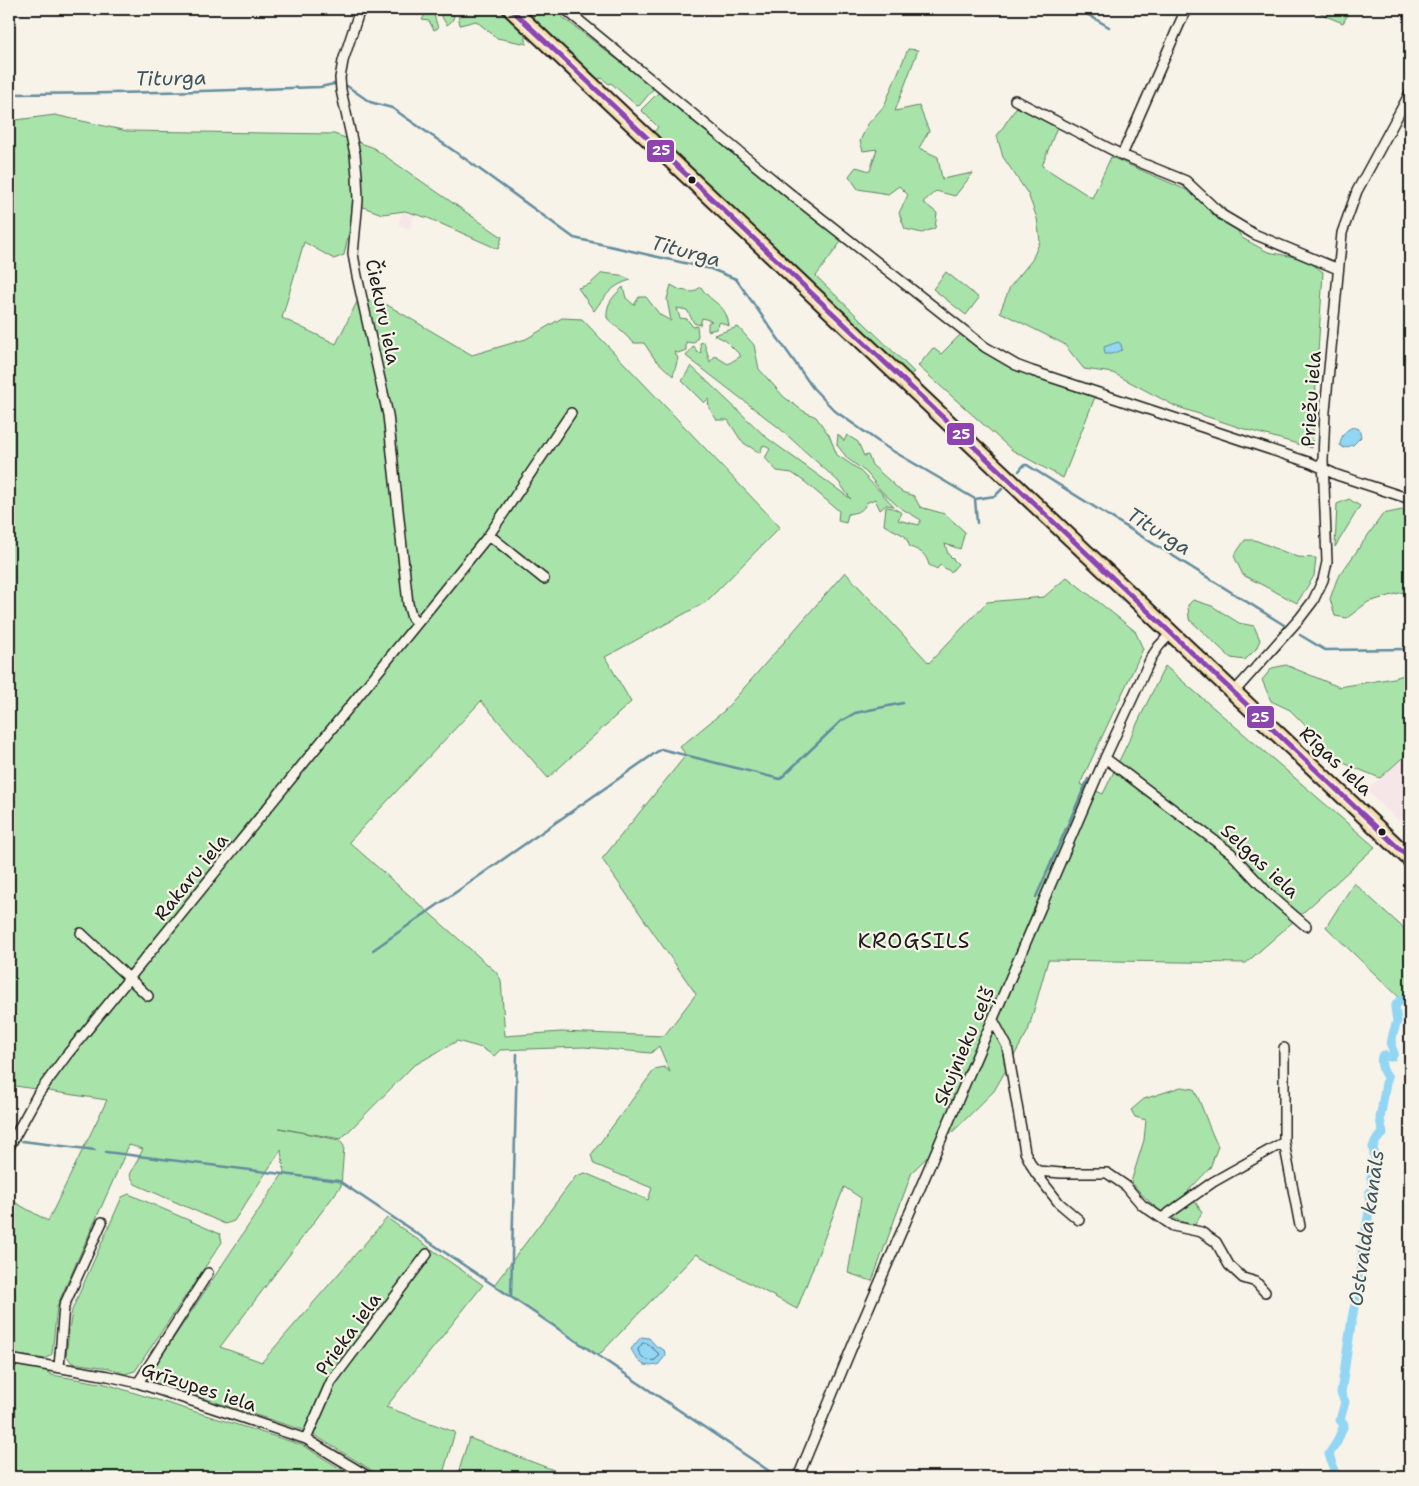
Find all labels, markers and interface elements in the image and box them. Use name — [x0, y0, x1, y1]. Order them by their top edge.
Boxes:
water label: Titurga — [135, 64, 207, 92]
line badge: 25 — [646, 139, 675, 163]
text: 25 — [652, 141, 670, 159]
unlabelled marker — [687, 175, 697, 185]
water label: Titurga — [648, 229, 724, 273]
street label: Čiekuru iela — [360, 257, 407, 367]
street label: Priežu iela — [1295, 350, 1327, 448]
line badge: 25 — [946, 422, 975, 446]
text: 25 — [952, 425, 970, 443]
water label: Titurga — [1122, 501, 1196, 561]
line badge: 25 — [1246, 705, 1275, 729]
text: 25 — [1251, 708, 1269, 726]
street label: Rīgas iela — [1294, 721, 1378, 801]
street label: Selgas iela — [1215, 818, 1305, 904]
unlabelled marker — [1377, 827, 1387, 837]
street label: Rakaru iela — [148, 828, 234, 926]
district label: KROGSILS — [858, 927, 970, 955]
street label: Skujnieku ceļš — [928, 983, 1001, 1110]
water label: Ostvalda kanāls — [1342, 1148, 1390, 1308]
street label: Prieka iela — [310, 1287, 387, 1380]
street label: Grīzupes iela — [138, 1357, 260, 1417]

